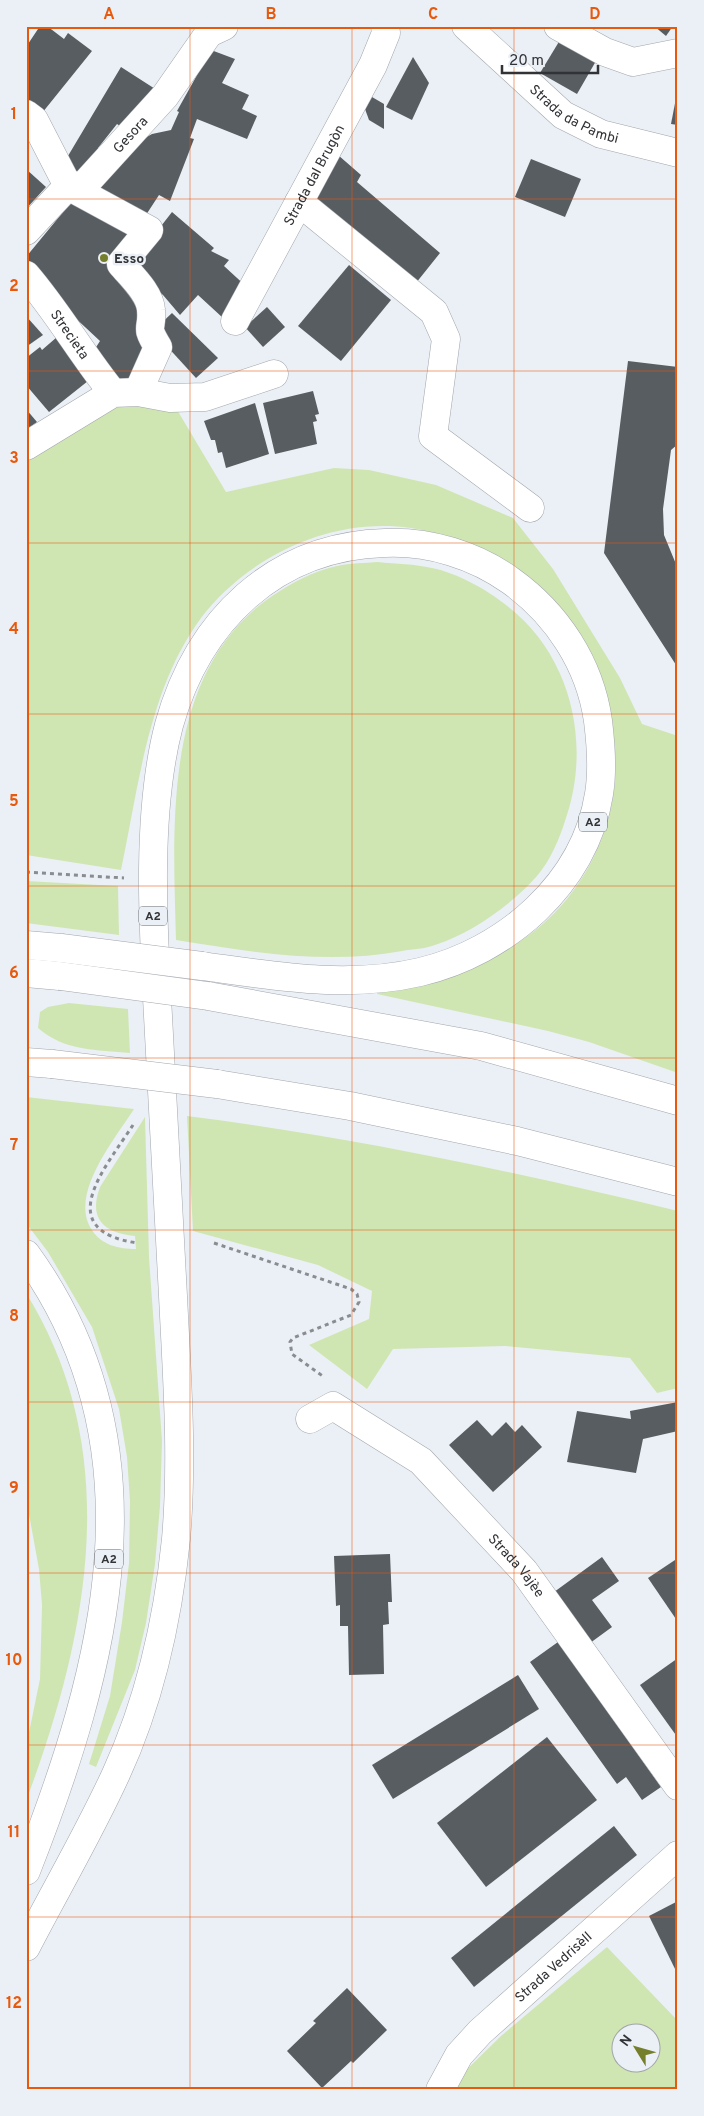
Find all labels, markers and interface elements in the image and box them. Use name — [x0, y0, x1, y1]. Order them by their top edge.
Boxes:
text: A — [103, 5, 115, 25]
text: B — [265, 5, 277, 25]
text: C — [428, 5, 438, 25]
text: D — [589, 5, 601, 25]
scale bar — [502, 42, 598, 74]
text: 20 m — [509, 52, 544, 71]
street label: Strada da Pambi — [525, 82, 620, 148]
text: 1 — [11, 105, 17, 125]
street label: Gesora — [110, 114, 152, 157]
street label: Strada dal Brugòn — [281, 122, 349, 229]
place label: Esso — [114, 251, 144, 268]
marker: Esso — [98, 252, 110, 264]
text: 2 — [9, 277, 19, 297]
street label: Strecieta — [46, 307, 92, 363]
text: 3 — [9, 449, 19, 469]
text: 4 — [9, 620, 19, 640]
text: 5 — [9, 792, 19, 812]
road number: A2 — [579, 812, 607, 832]
road number: A2 — [139, 906, 167, 926]
text: 6 — [9, 964, 19, 984]
text: 7 — [10, 1136, 18, 1156]
text: 8 — [9, 1307, 19, 1327]
text: 9 — [9, 1479, 19, 1499]
street label: Strada Vajèe — [484, 1531, 547, 1601]
road number: A2 — [95, 1550, 123, 1568]
text: 10 — [6, 1651, 22, 1671]
text: 11 — [8, 1823, 20, 1843]
street label: Strada Vedrisèll — [512, 1929, 596, 2007]
text: 12 — [6, 1994, 22, 2014]
north arrow — [612, 2024, 662, 2074]
text: N — [617, 2032, 637, 2050]

